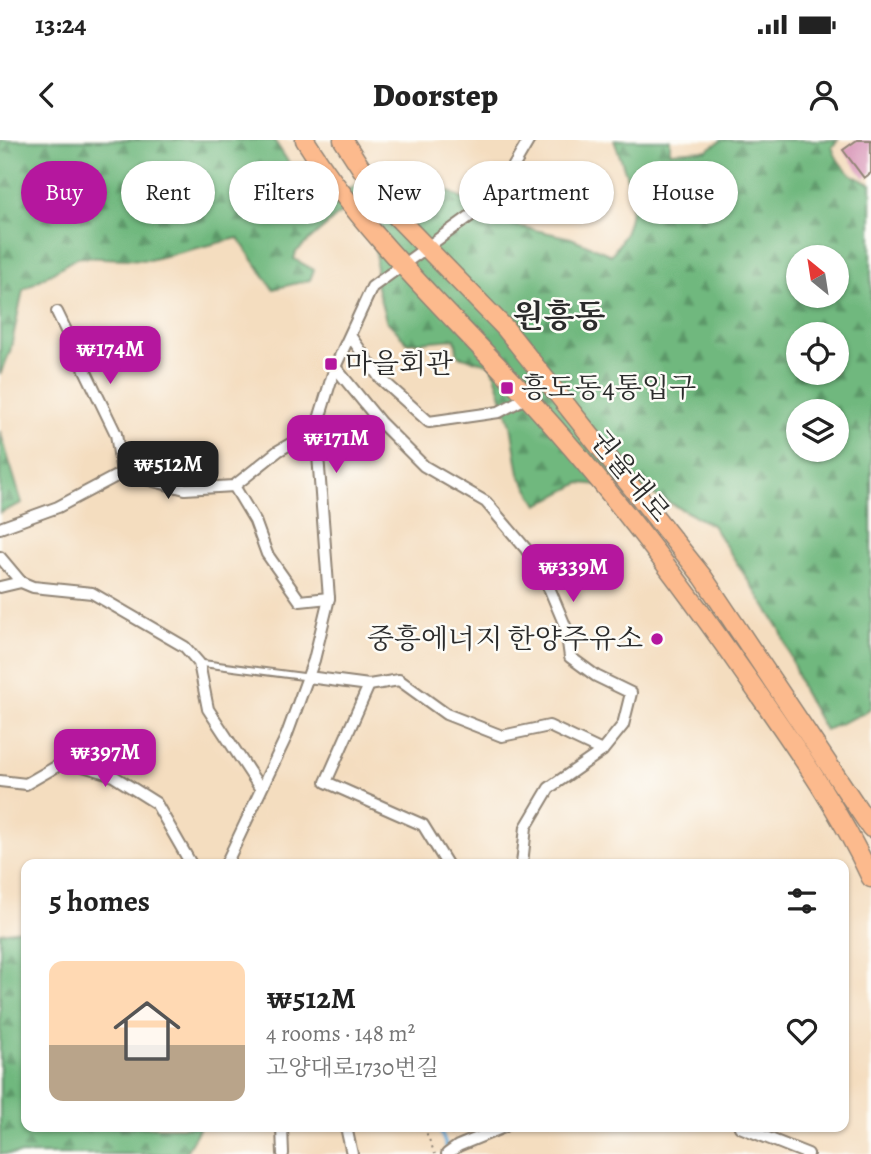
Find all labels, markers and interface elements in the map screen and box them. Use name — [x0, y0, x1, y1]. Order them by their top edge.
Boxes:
text: 13:24 — [35, 7, 86, 42]
text: Doorstep — [373, 73, 498, 117]
icon: back — [28, 76, 66, 114]
icon: person — [805, 76, 843, 114]
chip: Buy — [21, 161, 107, 224]
chip: Rent — [121, 161, 215, 224]
chip: Filters — [229, 161, 339, 224]
chip: New — [353, 161, 445, 224]
chip: Apartment — [459, 161, 614, 224]
chip: House — [628, 161, 738, 224]
north arrow — [786, 245, 849, 308]
map controls — [786, 245, 849, 462]
district label: 원흥동 — [513, 294, 605, 338]
button: locate — [786, 322, 849, 385]
pin: ₩174M — [61, 327, 159, 386]
text: ₩174M — [76, 333, 144, 364]
place label: 마을회관 — [345, 345, 453, 383]
marker: 마을회관 — [323, 356, 339, 372]
place label: 흥도동4통입구 — [521, 369, 696, 407]
marker: 흥도동4통입구 — [499, 380, 515, 396]
button: layers — [786, 399, 849, 462]
pin: ₩171M — [287, 416, 385, 475]
text: ₩171M — [303, 422, 369, 453]
street label: 권율대로 — [581, 422, 679, 530]
pin: ₩512M — [119, 442, 217, 501]
text: ₩512M — [134, 448, 202, 479]
pin: ₩339M — [524, 545, 622, 604]
text: ₩339M — [538, 551, 608, 582]
place label: 중흥에너지 한양주유소 — [367, 620, 643, 658]
marker: 중흥에너지 한양주유소 — [649, 631, 665, 647]
pin: ₩397M — [56, 730, 154, 789]
text: ₩397M — [70, 736, 140, 767]
text: 5 homes — [49, 881, 150, 921]
icon: filters — [783, 882, 821, 920]
text: ₩512M — [266, 978, 356, 1018]
icon: home — [105, 989, 189, 1073]
icon: heart — [783, 1012, 821, 1050]
text: 4 rooms · 148 m² — [266, 1018, 415, 1049]
text: 고양대로1730번길 — [266, 1052, 439, 1083]

